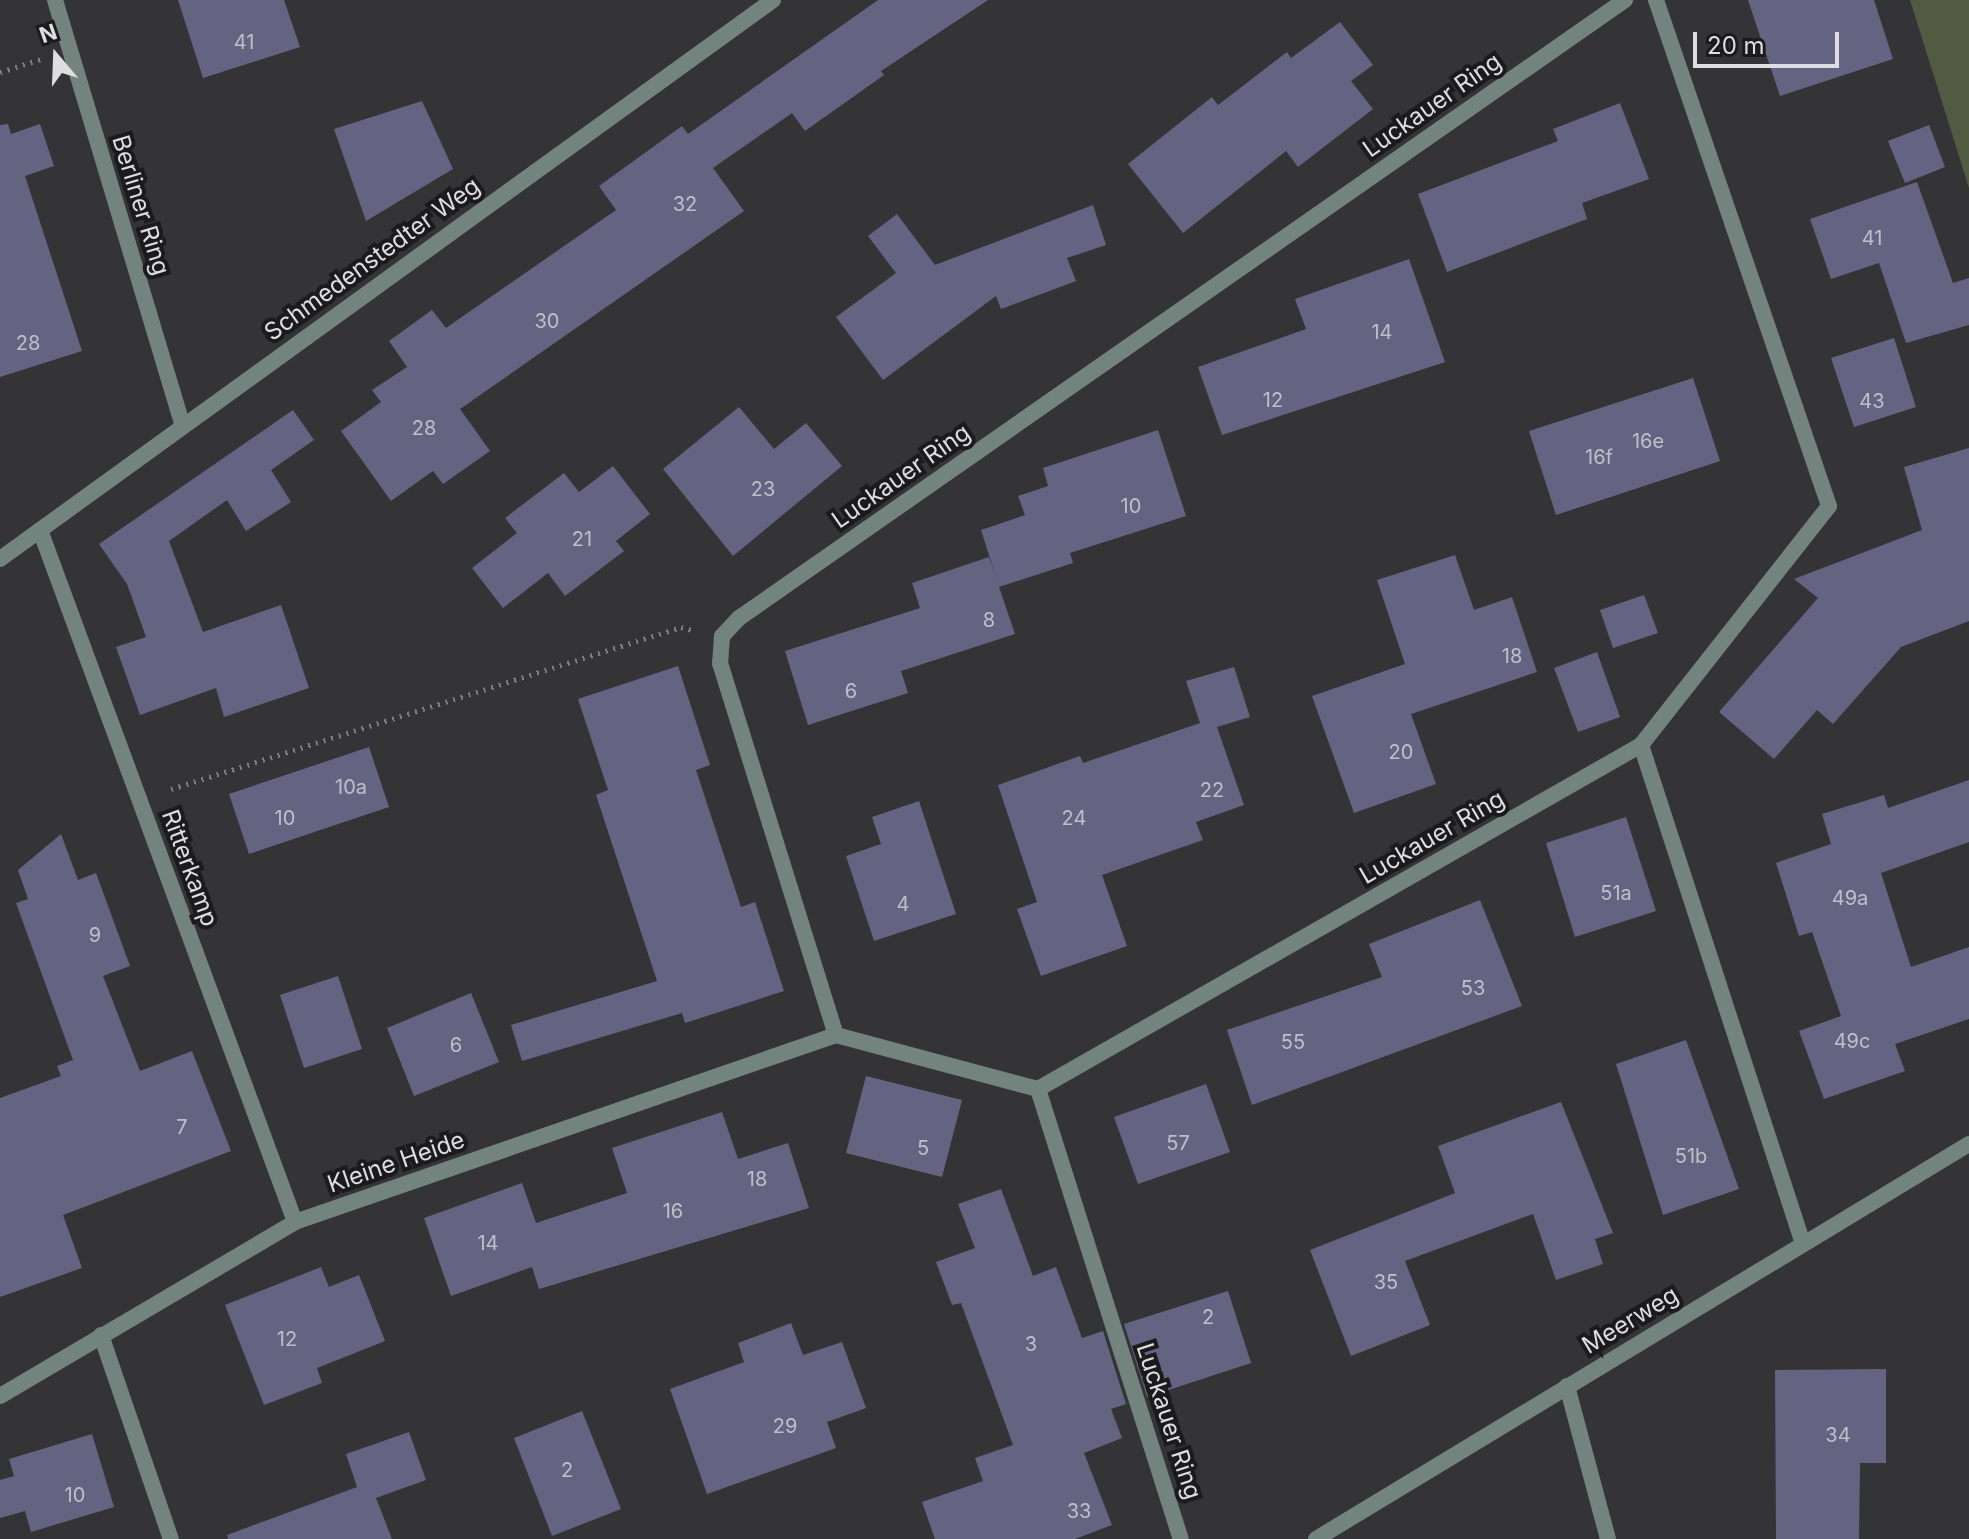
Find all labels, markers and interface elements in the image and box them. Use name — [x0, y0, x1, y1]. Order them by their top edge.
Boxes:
north arrow — [16, 16, 96, 96]
scale bar — [1697, 16, 1843, 66]
text: N — [36, 18, 60, 48]
house number: 41 — [234, 30, 254, 54]
text: 20 m — [1707, 31, 1765, 60]
street label: Luckauer Ring — [1357, 47, 1507, 163]
street label: Berliner Ring — [106, 132, 176, 278]
street label: Schmedenstedter Weg — [259, 171, 485, 347]
house number: 32 — [673, 192, 697, 216]
house number: 41 — [1862, 226, 1882, 250]
house number: 30 — [535, 309, 559, 333]
house number: 14 — [1371, 320, 1393, 344]
house number: 28 — [16, 331, 40, 355]
house number: 12 — [1263, 388, 1283, 412]
house number: 43 — [1859, 389, 1885, 413]
house number: 28 — [412, 416, 436, 440]
street label: Luckauer Ring — [826, 418, 976, 534]
house number: 16e — [1632, 429, 1664, 453]
house number: 16f — [1585, 445, 1613, 469]
house number: 23 — [751, 477, 775, 501]
house number: 10 — [1121, 494, 1141, 518]
house number: 21 — [572, 527, 592, 551]
house number: 8 — [983, 608, 995, 632]
house number: 18 — [1502, 644, 1522, 668]
house number: 6 — [845, 679, 857, 703]
house number: 20 — [1389, 740, 1413, 764]
house number: 10a — [335, 775, 367, 799]
house number: 22 — [1200, 778, 1224, 802]
street label: Luckauer Ring — [1355, 784, 1509, 890]
street label: Ritterkamp — [156, 806, 224, 930]
house number: 10 — [275, 806, 295, 830]
house number: 24 — [1062, 806, 1086, 830]
house number: 51a — [1600, 881, 1632, 905]
house number: 49a — [1832, 886, 1868, 910]
house number: 4 — [897, 892, 909, 916]
house number: 9 — [89, 923, 101, 947]
house number: 53 — [1461, 976, 1485, 1000]
house number: 49c — [1834, 1029, 1870, 1053]
house number: 55 — [1281, 1030, 1305, 1054]
house number: 6 — [450, 1033, 462, 1057]
house number: 7 — [176, 1115, 188, 1139]
street label: Kleine Heide — [324, 1125, 468, 1199]
house number: 57 — [1166, 1131, 1190, 1155]
house number: 5 — [917, 1136, 929, 1160]
house number: 51b — [1675, 1144, 1707, 1168]
house number: 18 — [747, 1167, 767, 1191]
house number: 16 — [663, 1199, 683, 1223]
house number: 14 — [477, 1231, 499, 1255]
house number: 35 — [1374, 1270, 1398, 1294]
street label: Meerweg — [1577, 1280, 1683, 1360]
house number: 2 — [1202, 1305, 1214, 1329]
house number: 12 — [277, 1327, 297, 1351]
house number: 3 — [1025, 1332, 1037, 1356]
street label: Luckauer Ring — [1130, 1339, 1208, 1503]
house number: 29 — [773, 1414, 797, 1438]
house number: 34 — [1825, 1423, 1851, 1447]
house number: 2 — [561, 1458, 573, 1482]
house number: 10 — [65, 1483, 85, 1507]
house number: 33 — [1067, 1499, 1091, 1523]

